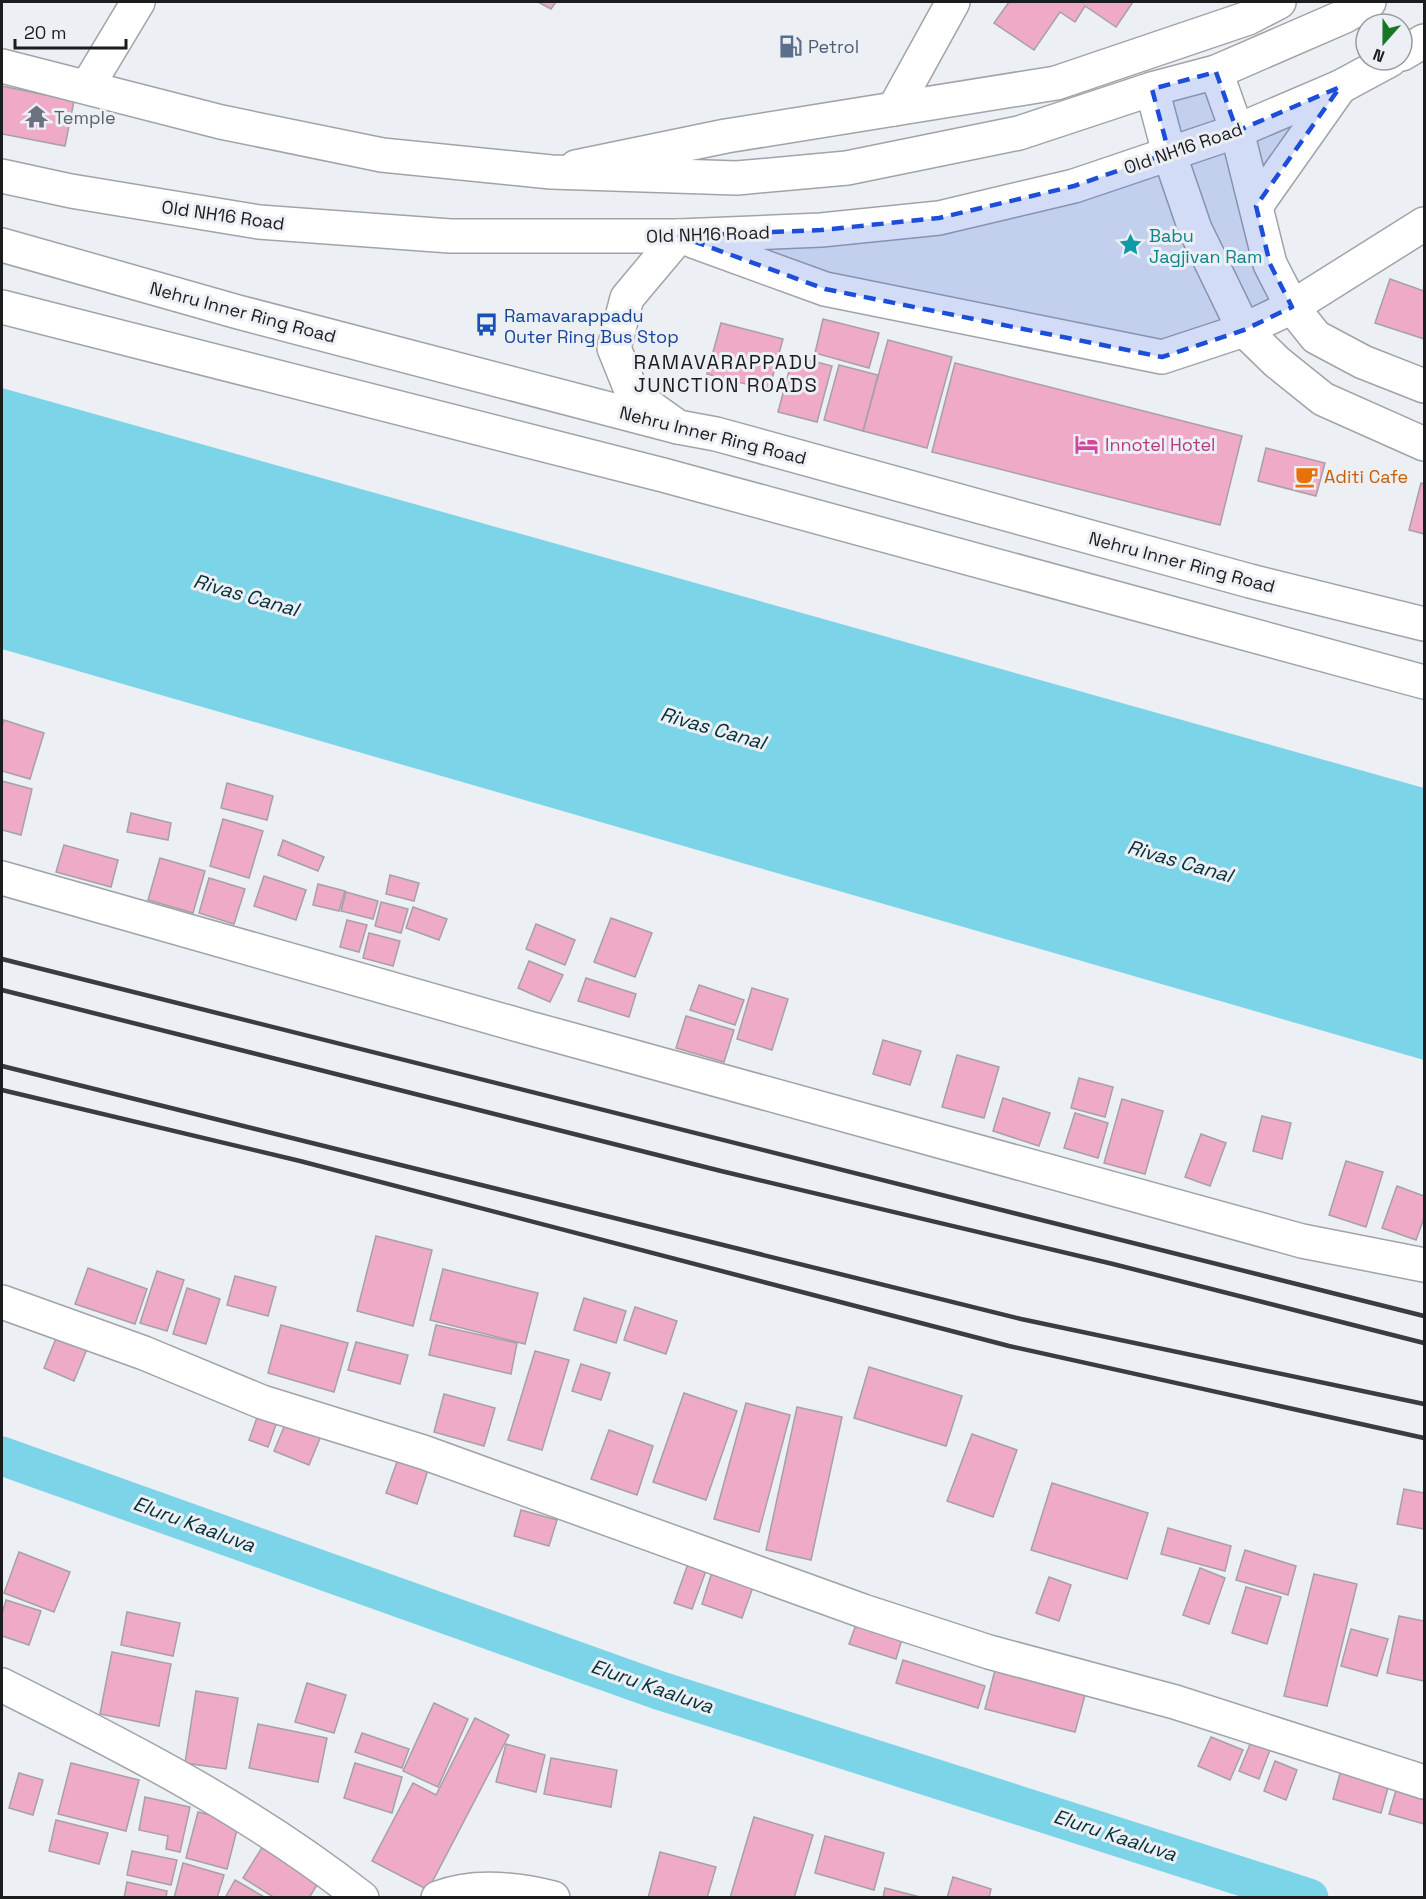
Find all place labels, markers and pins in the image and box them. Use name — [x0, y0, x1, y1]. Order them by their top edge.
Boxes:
fuel station icon: Petrol — [777, 33, 803, 59]
place label: Petrol — [808, 35, 859, 58]
temple icon: Temple — [23, 104, 49, 130]
place label: Temple — [54, 106, 116, 129]
place label: Babu Jagjivan Ram — [1149, 224, 1262, 268]
place icon: Babu Jagjivan Ram — [1118, 232, 1144, 258]
place label: Ramavarappadu Outer Ring Bus Stop — [504, 304, 679, 348]
bus stop icon: Ramavarappadu Outer Ring Bus Stop — [473, 312, 499, 338]
hotel icon: Innotel Hotel — [1074, 431, 1100, 457]
place label: Innotel Hotel — [1105, 433, 1215, 456]
cafe icon: Aditi Cafe — [1293, 463, 1319, 489]
place label: Aditi Cafe — [1324, 465, 1408, 488]

